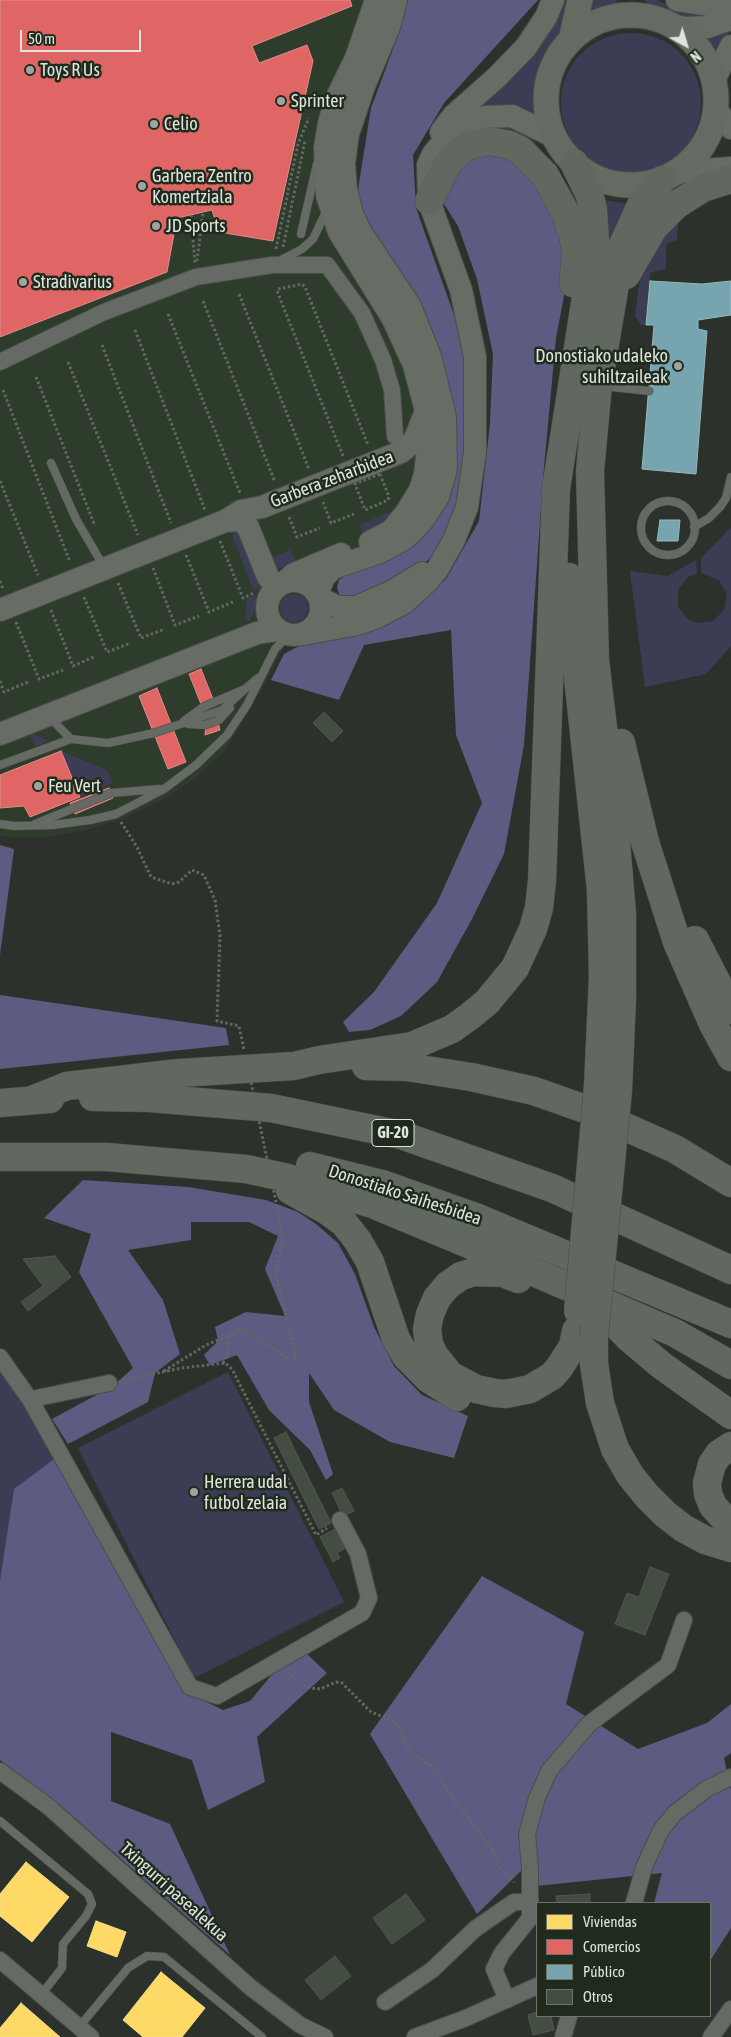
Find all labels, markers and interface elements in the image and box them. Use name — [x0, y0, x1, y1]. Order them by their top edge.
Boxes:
scale bar — [22, 20, 144, 52]
north arrow — [661, 20, 711, 70]
text: 50 m — [28, 30, 55, 47]
text: N — [687, 48, 704, 65]
place label: Toys R Us — [40, 59, 100, 81]
marker: Toys R Us — [24, 64, 36, 76]
place label: Sprinter — [291, 90, 344, 112]
marker: Sprinter — [275, 95, 287, 107]
place label: Celio — [164, 113, 198, 135]
marker: Celio — [148, 118, 160, 130]
place label: Garbera Zentro Komertziala — [152, 165, 252, 208]
marker: Garbera Zentro Komertziala — [136, 180, 148, 192]
place label: JD Sports — [166, 215, 226, 237]
marker: JD Sports — [150, 220, 162, 232]
place label: Stradivarius — [33, 271, 112, 293]
marker: Stradivarius — [17, 276, 29, 288]
place label: Donostiako udaleko suhiltzaileak — [535, 345, 668, 388]
marker: Donostiako udaleko suhiltzaileak — [672, 360, 684, 372]
street label: Garbera zeharbidea — [267, 446, 397, 512]
place label: Feu Vert — [48, 775, 101, 797]
marker: Feu Vert — [32, 780, 44, 792]
road number: GI-20 — [372, 1120, 414, 1146]
street label: Donostiako Saihesbidea — [326, 1160, 484, 1230]
place label: Herrera udal futbol zelaia — [204, 1471, 288, 1514]
marker: Herrera udal futbol zelaia — [188, 1486, 200, 1498]
street label: Txingurri pasealekua — [115, 1838, 233, 1946]
legend — [536, 1902, 711, 2017]
text: Viviendas — [583, 1913, 637, 1930]
text: Comercios — [583, 1938, 640, 1955]
text: Público — [583, 1963, 625, 1980]
text: Otros — [583, 1988, 613, 2005]

